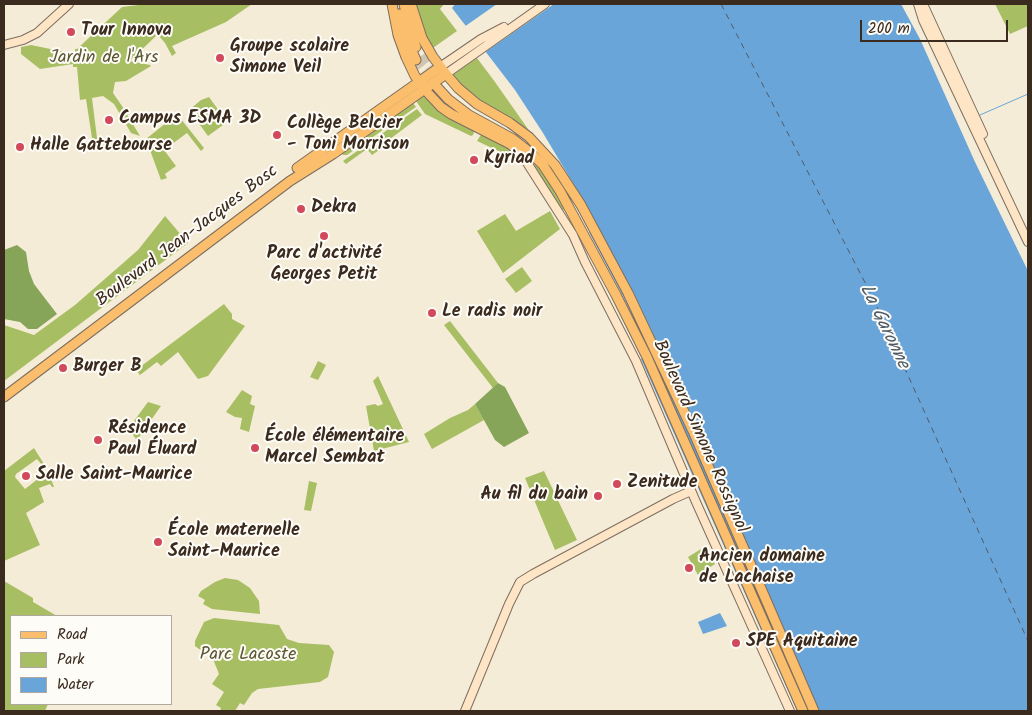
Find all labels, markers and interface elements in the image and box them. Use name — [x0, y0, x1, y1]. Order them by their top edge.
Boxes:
scale bar — [862, 10, 1010, 42]
text: 200 m — [868, 17, 910, 41]
place label: Tour Innova — [81, 21, 172, 43]
marker: Tour Innova — [65, 26, 77, 38]
place label: Groupe scolaire Simone Veil — [230, 37, 349, 80]
park label: Jardin de l'Ars — [50, 48, 158, 70]
marker: Groupe scolaire Simone Veil — [214, 52, 226, 64]
place label: Campus ESMA 3D — [119, 109, 261, 131]
marker: Campus ESMA 3D — [103, 114, 115, 126]
place label: Collège Belcier - Toni Morrison — [287, 114, 409, 156]
marker: Collège Belcier - Toni Morrison — [271, 129, 283, 141]
place label: Halle Gattebourse — [30, 136, 172, 158]
marker: Halle Gattebourse — [14, 141, 26, 153]
place label: Kyriad — [484, 149, 534, 171]
marker: Kyriad — [468, 154, 480, 166]
street label: Boulevard Jean-Jacques Bosc — [93, 162, 283, 312]
place label: Dekra — [311, 198, 356, 220]
marker: Dekra — [295, 203, 307, 215]
marker: Parc d'activité Georges Petit — [318, 230, 330, 242]
place label: Parc d'activité Georges Petit — [267, 244, 381, 286]
water label: La Garonne — [853, 281, 913, 373]
place label: Le radis noir — [442, 302, 542, 324]
marker: Le radis noir — [426, 307, 438, 319]
street label: Boulevard Simone Rossignol — [647, 337, 751, 537]
place label: Burger B — [73, 357, 142, 379]
marker: Burger B — [57, 362, 69, 374]
place label: Résidence Paul Éluard — [108, 419, 196, 462]
place label: École élémentaire Marcel Sembat — [265, 427, 404, 469]
marker: Résidence Paul Éluard — [92, 434, 104, 446]
marker: École élémentaire Marcel Sembat — [249, 442, 261, 454]
place label: Salle Saint-Maurice — [36, 465, 192, 487]
marker: Salle Saint-Maurice — [20, 470, 32, 482]
place label: Zenitude — [627, 473, 697, 495]
marker: Zenitude — [611, 478, 623, 490]
place label: Au fil du bain — [481, 485, 588, 507]
marker: Au fil du bain — [592, 490, 604, 502]
place label: École maternelle Saint-Maurice — [168, 521, 300, 564]
marker: École maternelle Saint-Maurice — [152, 536, 164, 548]
place label: Ancien domaine de Lachaise — [699, 547, 825, 590]
marker: Ancien domaine de Lachaise — [683, 562, 695, 574]
legend — [10, 615, 172, 705]
text: Road — [57, 623, 87, 647]
place label: SPE Aquitaine — [746, 632, 858, 654]
marker: SPE Aquitaine — [730, 637, 742, 649]
park label: Parc Lacoste — [200, 645, 296, 667]
text: Park — [57, 648, 84, 672]
text: Water — [57, 673, 93, 697]

